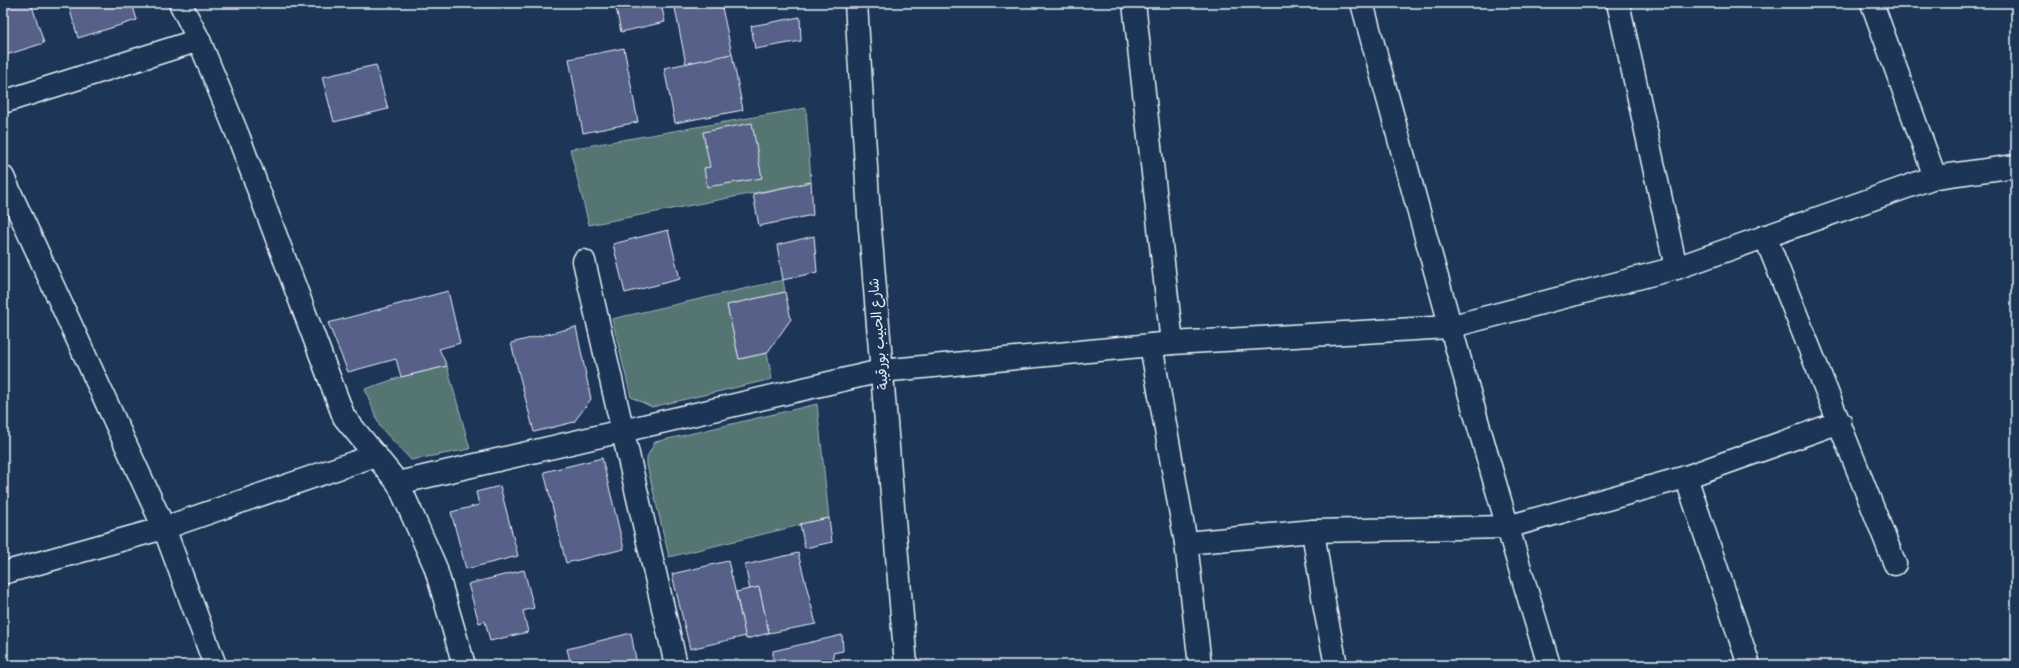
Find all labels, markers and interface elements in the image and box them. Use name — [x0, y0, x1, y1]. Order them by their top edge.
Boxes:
street label: شارع الحبيب بورقيبة — [865, 277, 895, 391]

